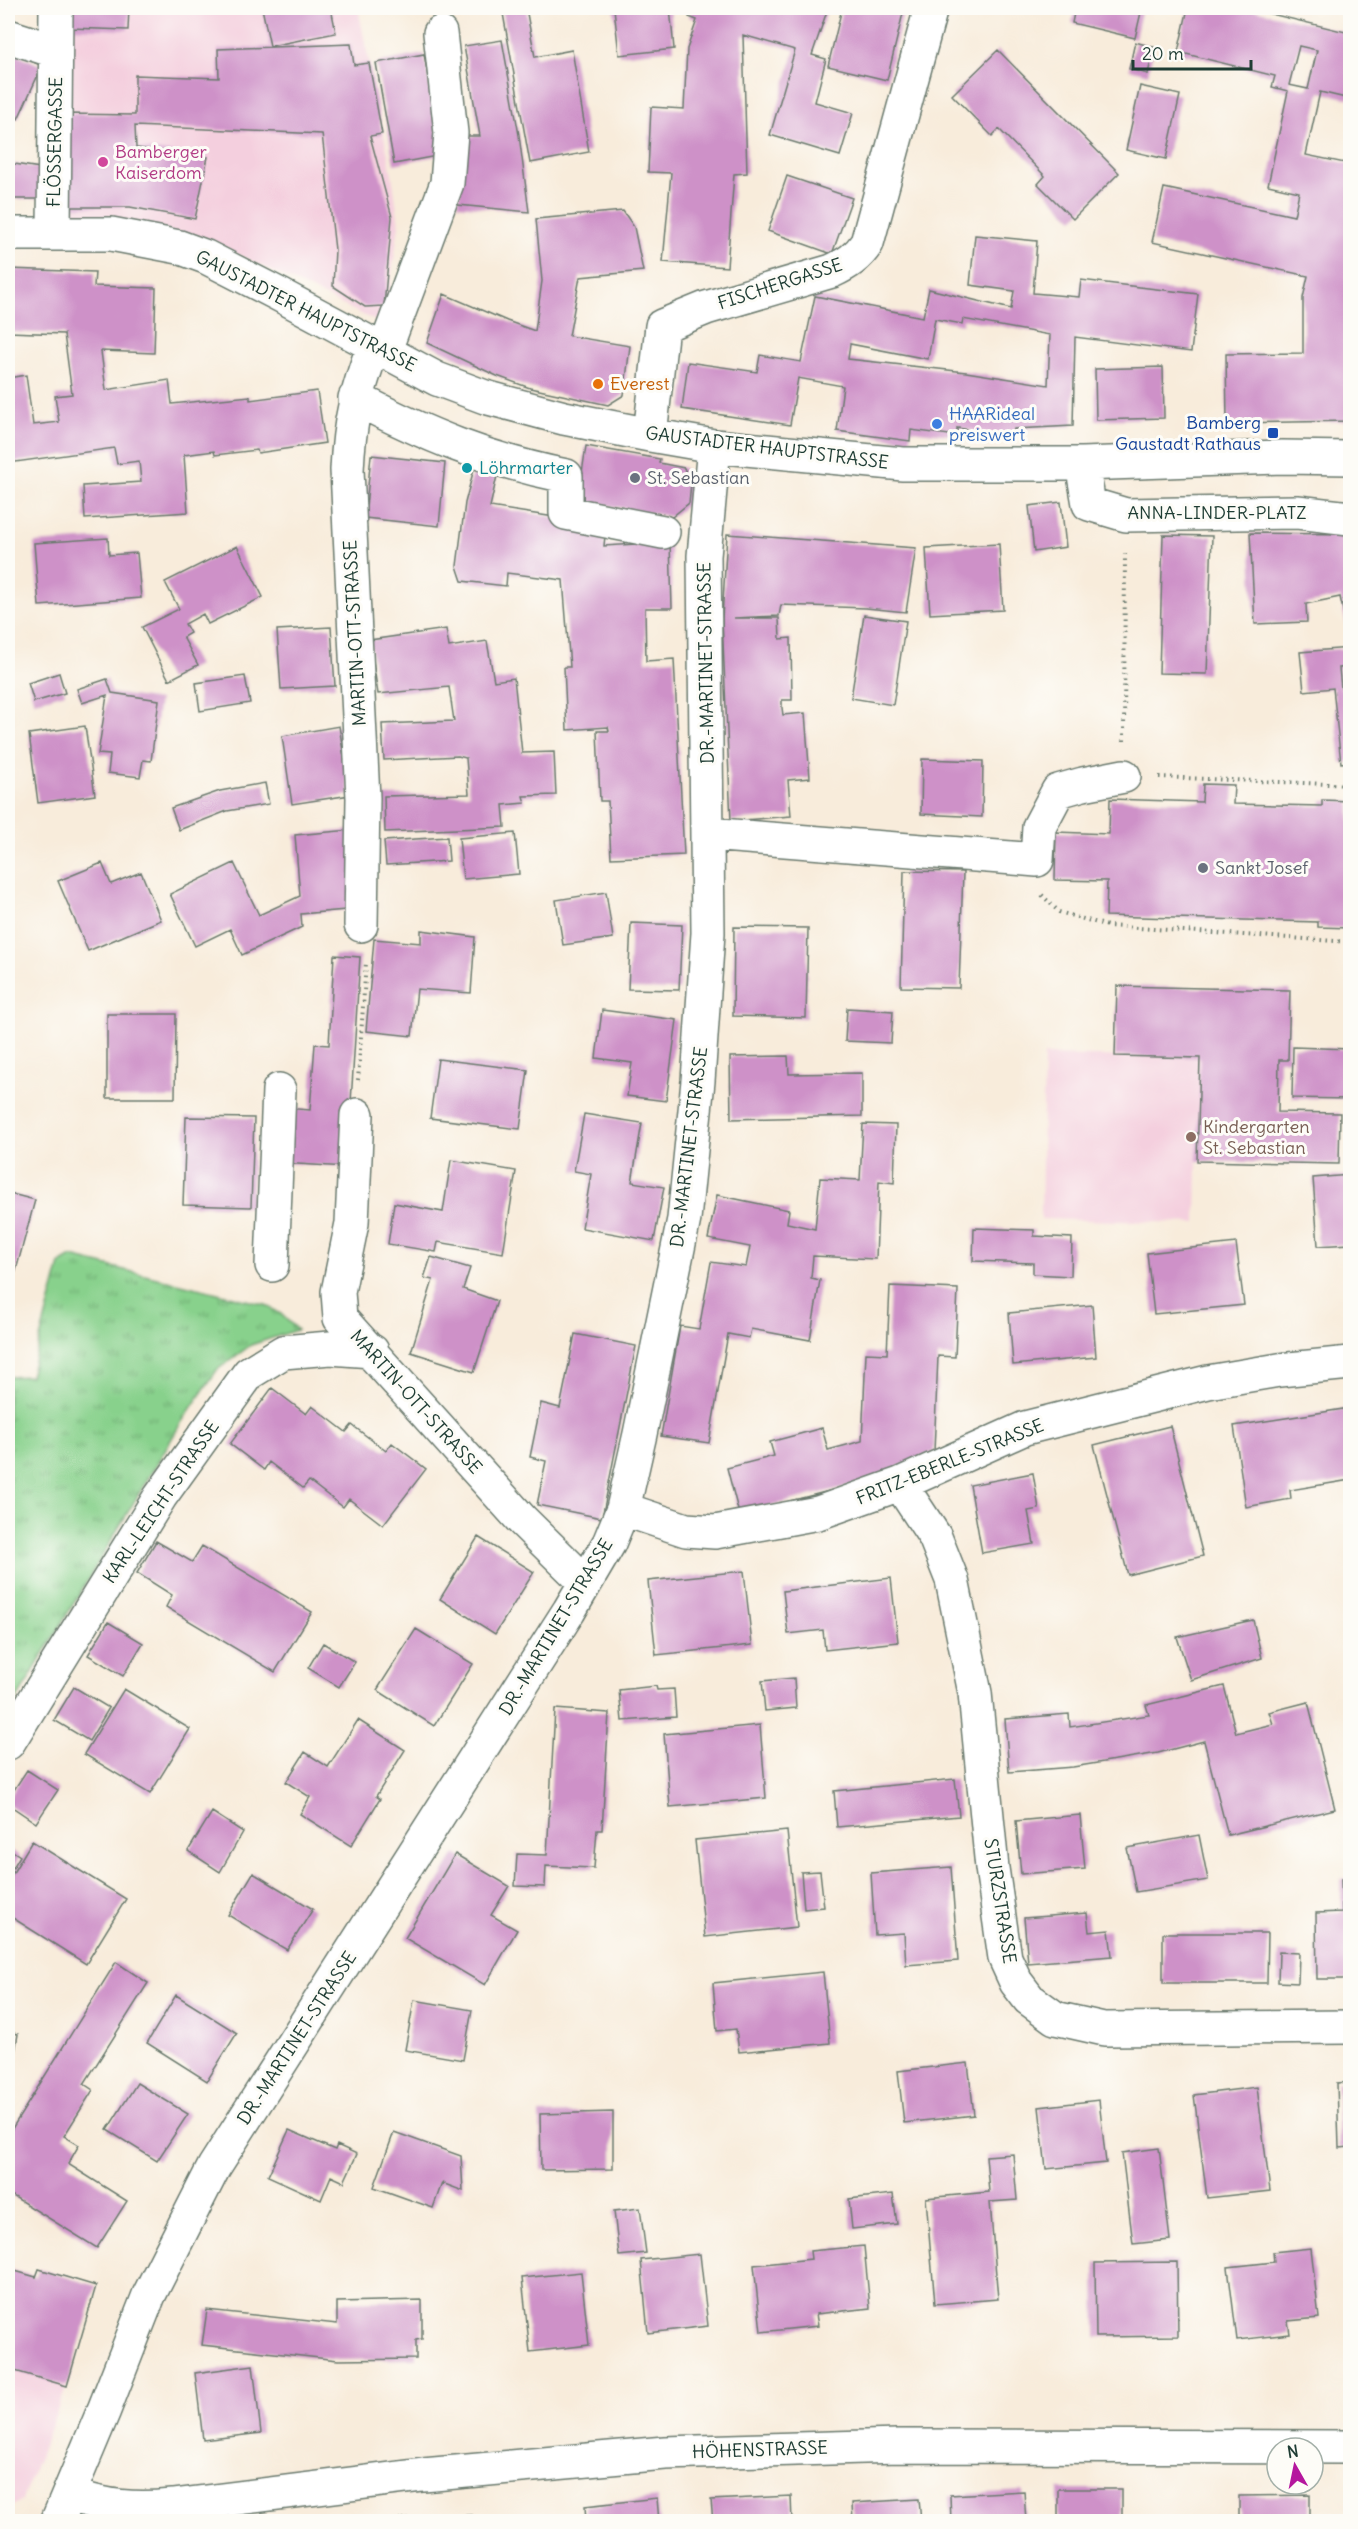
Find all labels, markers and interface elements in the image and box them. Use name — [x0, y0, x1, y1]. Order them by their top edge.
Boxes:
scale bar — [1133, 33, 1252, 71]
text: 20 m — [1142, 42, 1184, 65]
street label: FLÖSSERGASSE — [42, 77, 67, 207]
place label: Bamberger Kaiserdom — [115, 140, 207, 184]
marker: Bamberger Kaiserdom — [96, 155, 110, 169]
street label: GAUSTADTER HAUPTSTRASSE — [192, 245, 421, 376]
street label: FISCHERGASSE — [715, 253, 845, 315]
place label: Everest — [610, 372, 670, 395]
marker: Everest — [591, 377, 605, 391]
place label: HAARideal preiswert — [949, 402, 1035, 446]
place label: Bamberg Gaustadt Rathaus — [1115, 411, 1261, 455]
marker: HAARideal preiswert — [930, 417, 944, 431]
street label: GAUSTADTER HAUPTSTRASSE — [644, 421, 890, 474]
marker: Bamberg Gaustadt Rathaus — [1266, 426, 1280, 440]
place label: Löhrmarter — [479, 456, 573, 479]
marker: Löhrmarter — [460, 461, 474, 475]
place label: St. Sebastian — [647, 466, 750, 489]
marker: St. Sebastian — [628, 471, 642, 485]
street label: ANNA-LINDER-PLATZ — [1128, 501, 1306, 524]
street label: MARTIN-OTT-STRASSE — [338, 539, 371, 727]
street label: DR.-MARTINET-STRASSE — [692, 562, 719, 764]
place label: Sankt Josef — [1215, 856, 1309, 879]
marker: Sankt Josef — [1196, 861, 1210, 875]
street label: DR.-MARTINET-STRASSE — [665, 1045, 712, 1249]
place label: Kindergarten St. Sebastian — [1203, 1115, 1310, 1159]
marker: Kindergarten St. Sebastian — [1184, 1130, 1198, 1144]
street label: MARTIN-OTT-STRASSE — [346, 1325, 487, 1479]
street label: FRITZ-EBERLE-STRASSE — [853, 1413, 1047, 1510]
street label: KARL-LEICHT-STRASSE — [97, 1416, 224, 1588]
street label: DR.-MARTINET-STRASSE — [494, 1534, 617, 1719]
street label: STURZSTRASSE — [979, 1837, 1022, 1965]
street label: DR.-MARTINET-STRASSE — [232, 1947, 361, 2129]
street label: HÖHENSTRASSE — [692, 2436, 828, 2463]
north arrow — [1265, 2436, 1325, 2496]
text: N — [1286, 2440, 1300, 2462]

